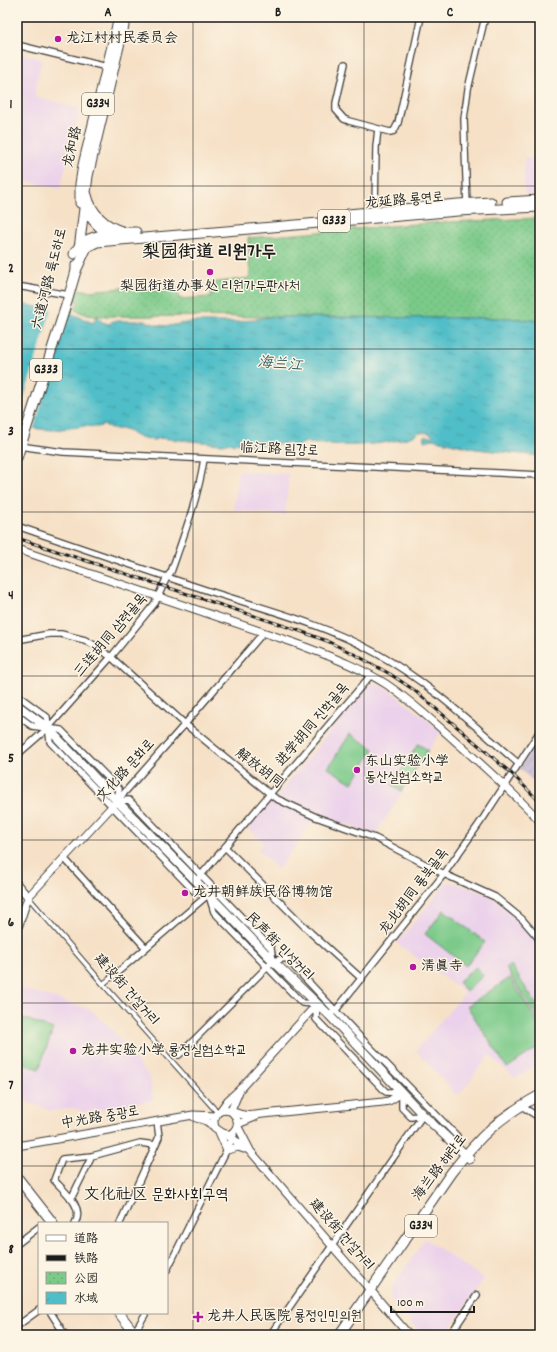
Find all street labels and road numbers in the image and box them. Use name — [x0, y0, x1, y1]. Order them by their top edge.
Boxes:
road number: G334 — [82, 93, 114, 115]
street label: 龙和路 — [59, 124, 87, 170]
street label: 龙延路 룡연로 — [364, 188, 444, 214]
road number: G333 — [318, 210, 350, 232]
street label: 六道河路 륙도하로 — [28, 226, 72, 332]
road number: G333 — [30, 359, 62, 381]
street label: 临江路 림강로 — [239, 439, 319, 461]
street label: 三连胡同 삼련골목 — [70, 590, 152, 682]
street label: 进学胡同 진학골목 — [272, 679, 354, 771]
street label: 文化路 문화로 — [92, 735, 160, 807]
street label: 解放胡同 — [231, 744, 287, 794]
street label: 龙北胡同 룡북골목 — [375, 844, 453, 940]
street label: 民声街 민성거리 — [240, 908, 318, 986]
street label: 建设街 건설거리 — [89, 949, 163, 1031]
street label: 中光路 중광로 — [59, 1101, 141, 1135]
street label: 海兰路 해란로 — [408, 1130, 472, 1206]
street label: 建设街 건설거리 — [304, 1194, 378, 1276]
road number: G334 — [405, 1215, 437, 1237]

